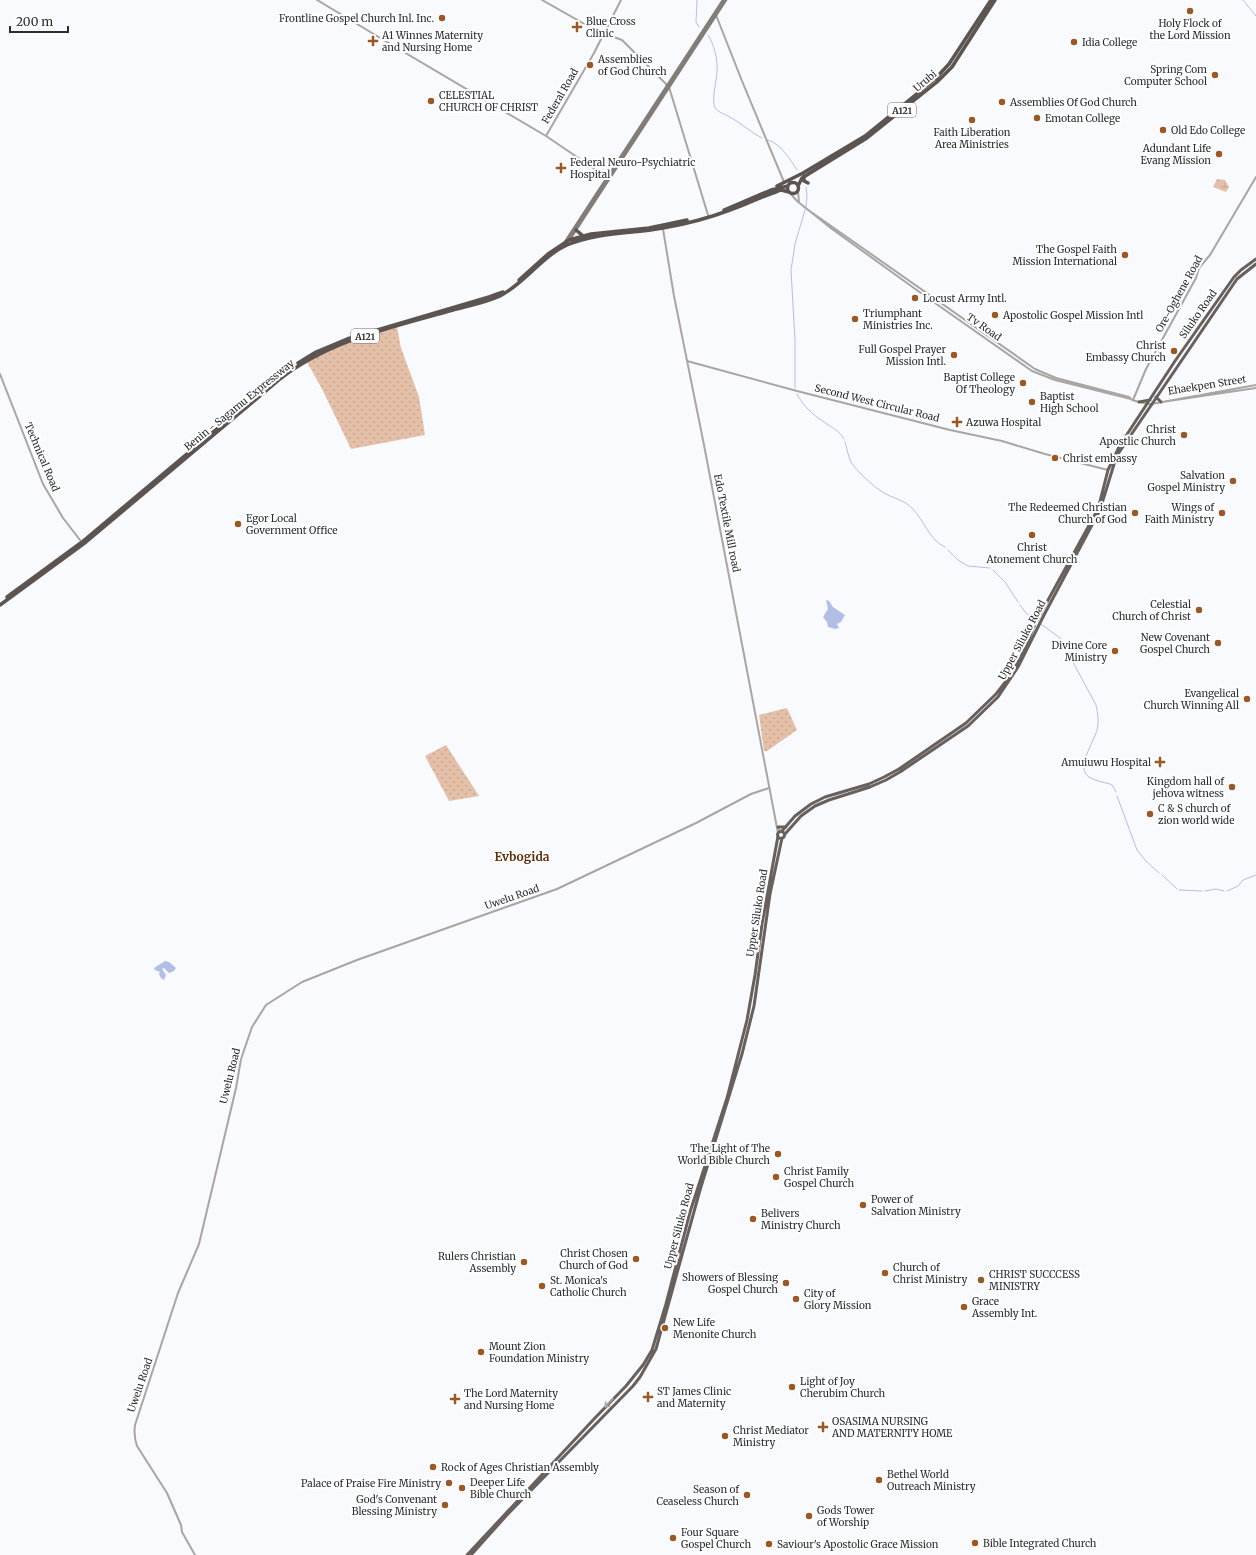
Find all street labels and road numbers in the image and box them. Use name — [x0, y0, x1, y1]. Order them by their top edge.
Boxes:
street label: Federal Road — [539, 66, 581, 126]
street label: Urubi — [910, 67, 940, 95]
road number: A121 — [888, 103, 916, 117]
street label: Ore-Oghene Road — [1153, 253, 1205, 335]
street label: Siluko Road — [1176, 287, 1220, 341]
street label: Tv Road — [964, 310, 1004, 344]
road number: A121 — [351, 329, 379, 343]
street label: Benin - Sagamu Expressway — [181, 356, 297, 453]
street label: Ehaekpen Street — [1167, 372, 1247, 398]
street label: Second West Circular Road — [813, 381, 941, 425]
street label: Technical Road — [22, 421, 62, 493]
street label: Edo Textile Mill road — [711, 473, 743, 573]
street label: Upper Siluko Road — [995, 598, 1049, 682]
street label: Upper Siluko Road — [744, 868, 770, 958]
street label: Uwelu Road — [483, 882, 541, 912]
street label: Uwelu Road — [217, 1047, 243, 1105]
street label: Upper Siluko Road — [661, 1181, 697, 1271]
street label: Uwelu Road — [125, 1356, 155, 1414]

